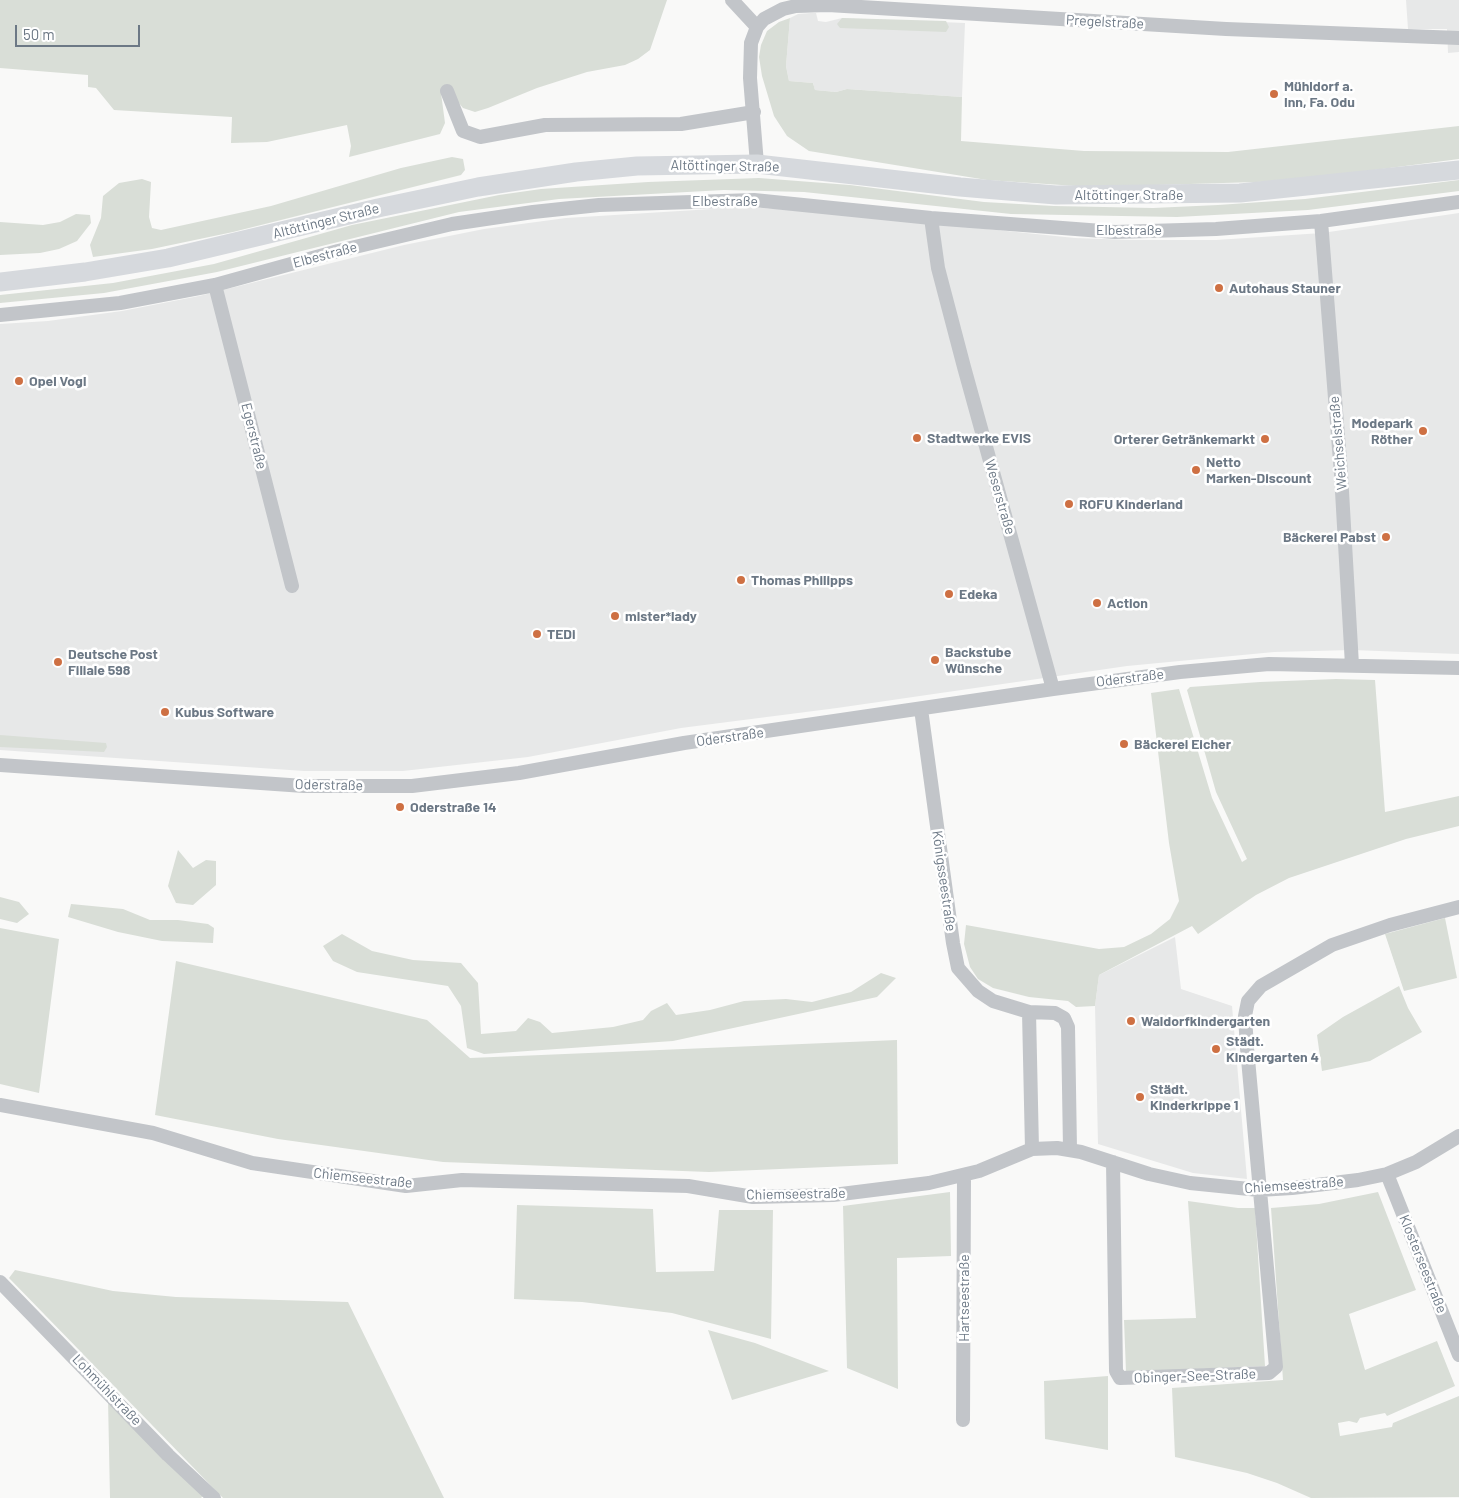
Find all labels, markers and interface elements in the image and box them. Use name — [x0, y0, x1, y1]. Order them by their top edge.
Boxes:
street label: Pregelstraße — [1065, 12, 1145, 32]
scale bar — [18, 15, 142, 47]
text: 50 m — [23, 25, 55, 43]
place label: Mühldorf a. Inn, Fa. Odu — [1284, 78, 1355, 110]
marker: Mühldorf a. Inn, Fa. Odu — [1268, 88, 1280, 100]
street label: Altöttinger Straße — [670, 157, 780, 175]
street label: Altöttinger Straße — [1075, 187, 1183, 203]
street label: Elbestraße — [692, 193, 758, 209]
street label: Altöttinger Straße — [271, 200, 381, 242]
street label: Elbestraße — [1096, 222, 1162, 238]
street label: Elbestraße — [291, 238, 359, 272]
place label: Autohaus Stauner — [1229, 280, 1341, 296]
marker: Autohaus Stauner — [1213, 282, 1225, 294]
place label: Opel Vogl — [29, 373, 86, 389]
marker: Opel Vogl — [13, 375, 25, 387]
street label: Weichselstraße — [1326, 395, 1350, 491]
street label: Egerstraße — [238, 401, 270, 471]
place label: Modepark Röther — [1351, 415, 1413, 448]
marker: Modepark Röther — [1417, 425, 1429, 437]
place label: Stadtwerke EVIS — [927, 430, 1031, 446]
place label: Orterer Getränkemarkt — [1114, 431, 1255, 447]
marker: Stadtwerke EVIS — [911, 432, 923, 444]
marker: Orterer Getränkemarkt — [1259, 433, 1271, 445]
place label: Netto Marken-Discount — [1206, 454, 1312, 487]
street label: Weserstraße — [981, 457, 1019, 537]
marker: Netto Marken-Discount — [1190, 464, 1202, 476]
place label: ROFU Kinderland — [1079, 496, 1183, 512]
marker: ROFU Kinderland — [1063, 498, 1075, 510]
place label: Bäckerei Pabst — [1283, 529, 1376, 545]
marker: Bäckerei Pabst — [1380, 531, 1392, 543]
place label: Thomas Philipps — [751, 572, 853, 588]
marker: Thomas Philipps — [735, 574, 747, 586]
place label: Edeka — [959, 586, 997, 602]
marker: Edeka — [943, 588, 955, 600]
place label: Action — [1107, 595, 1148, 611]
marker: Action — [1091, 597, 1103, 609]
place label: mister*lady — [625, 608, 697, 624]
marker: mister*lady — [609, 610, 621, 622]
place label: TEDi — [547, 626, 576, 642]
marker: TEDi — [531, 628, 543, 640]
place label: Backstube Wünsche — [945, 644, 1011, 676]
place label: Deutsche Post Filiale 598 — [68, 646, 158, 679]
marker: Backstube Wünsche — [929, 654, 941, 666]
marker: Deutsche Post Filiale 598 — [52, 656, 64, 668]
street label: Oderstraße — [1095, 666, 1165, 690]
place label: Kubus Software — [175, 704, 274, 720]
marker: Kubus Software — [159, 706, 171, 718]
street label: Oderstraße — [695, 724, 765, 750]
place label: Bäckerei Eicher — [1134, 736, 1231, 752]
marker: Bäckerei Eicher — [1118, 738, 1130, 750]
street label: Oderstraße — [295, 776, 363, 794]
place label: Oderstraße 14 — [410, 799, 496, 815]
marker: Oderstraße 14 — [394, 801, 406, 813]
street label: Königsseestraße — [929, 829, 959, 933]
place label: Waldorfkindergarten — [1141, 1013, 1270, 1029]
marker: Waldorfkindergarten — [1125, 1015, 1137, 1027]
place label: Städt. Kindergarten 4 — [1226, 1033, 1319, 1066]
marker: Städt. Kindergarten 4 — [1210, 1043, 1222, 1055]
place label: Städt. Kinderkrippe 1 — [1150, 1081, 1239, 1114]
marker: Städt. Kinderkrippe 1 — [1134, 1091, 1146, 1103]
street label: Chiemseestraße — [313, 1164, 413, 1192]
street label: Chiemseestraße — [1244, 1173, 1344, 1197]
street label: Chiemseestraße — [746, 1185, 846, 1203]
street label: Klosterseestraße — [1396, 1212, 1450, 1316]
street label: Hartseestraße — [956, 1254, 972, 1342]
street label: Lohmühlstraße — [69, 1351, 145, 1429]
street label: Obinger-See-Straße — [1134, 1365, 1256, 1387]

